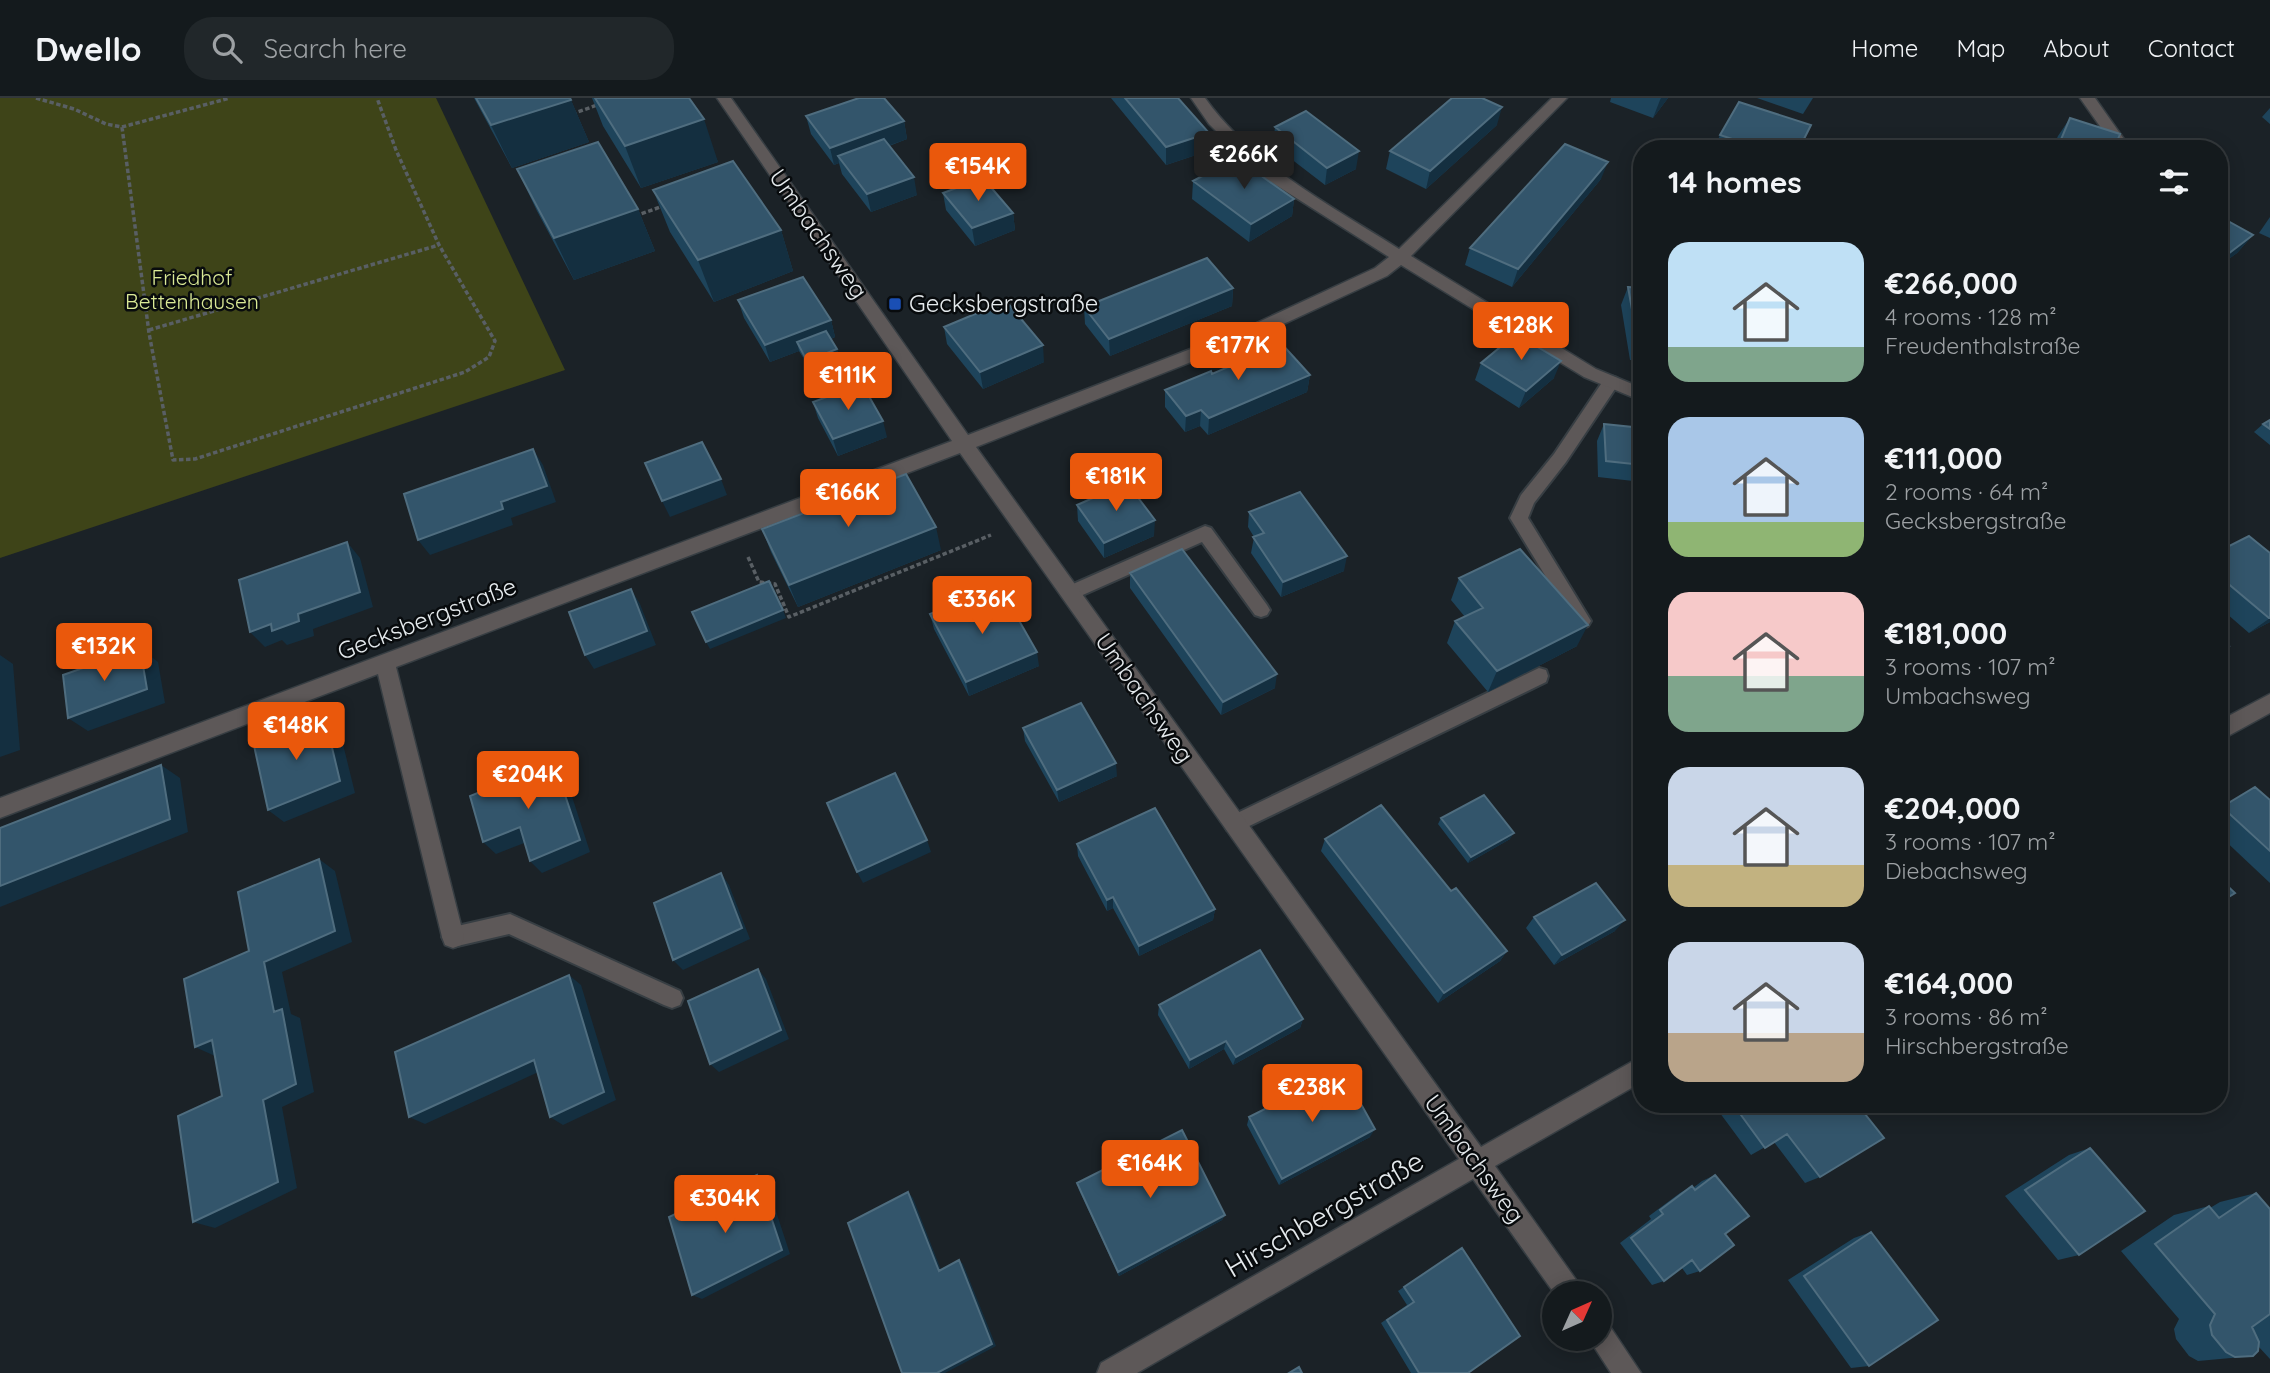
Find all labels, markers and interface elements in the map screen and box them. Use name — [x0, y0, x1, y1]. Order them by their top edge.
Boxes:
search box — [184, 17, 674, 80]
text: Dwello — [35, 28, 142, 69]
icon: search — [208, 29, 246, 67]
text: Search here — [264, 32, 407, 65]
text: Home — [1851, 33, 1918, 63]
text: Map — [1956, 33, 2005, 63]
text: About — [2043, 33, 2110, 63]
text: Contact — [2148, 33, 2235, 63]
pin: €266K — [1195, 132, 1293, 191]
text: €266K — [1210, 139, 1278, 168]
pin: €154K — [929, 144, 1027, 203]
text: €154K — [945, 151, 1011, 180]
street label: Umbachsweg — [763, 163, 875, 304]
text: 14 homes — [1668, 163, 1802, 201]
icon: filters — [2155, 163, 2193, 201]
park label: Friedhof Bettenhausen — [125, 264, 259, 314]
text: €266,000 — [1885, 264, 2018, 302]
icon: home — [1724, 270, 1808, 354]
place label: Gecksbergstraße — [909, 288, 1098, 318]
marker: Gecksbergstraße — [887, 296, 903, 312]
pin: €128K — [1472, 302, 1570, 362]
text: 4 rooms · 128 m² — [1885, 302, 2057, 331]
text: €128K — [1489, 310, 1553, 339]
pin: €177K — [1189, 322, 1287, 382]
text: €177K — [1206, 330, 1270, 359]
text: Freudenthalstraße — [1885, 331, 2081, 360]
pin: €111K — [799, 352, 897, 412]
text: €111K — [820, 360, 876, 389]
text: €111,000 — [1885, 439, 2002, 477]
icon: home — [1724, 445, 1808, 529]
pin: €181K — [1067, 454, 1165, 513]
text: €181K — [1086, 461, 1146, 490]
pin: €166K — [799, 470, 897, 529]
text: €166K — [816, 477, 880, 506]
text: 2 rooms · 64 m² — [1885, 477, 2048, 506]
text: Gecksbergstraße — [1885, 506, 2066, 535]
street label: Gecksbergstraße — [333, 570, 520, 666]
pin: €336K — [933, 576, 1031, 636]
text: €336K — [949, 584, 1015, 613]
text: €181,000 — [1885, 614, 2007, 652]
icon: home — [1724, 620, 1808, 704]
pin: €132K — [55, 624, 153, 683]
street label: Umbachsweg — [1089, 627, 1201, 768]
text: €132K — [72, 631, 136, 660]
text: 3 rooms · 107 m² — [1885, 652, 2056, 681]
text: Umbachsweg — [1885, 681, 2031, 710]
pin: €148K — [247, 702, 345, 762]
text: €148K — [264, 710, 328, 739]
pin: €204K — [479, 752, 577, 811]
text: €204K — [493, 759, 563, 788]
text: €204,000 — [1885, 789, 2020, 827]
icon: home — [1724, 795, 1808, 879]
text: 3 rooms · 107 m² — [1885, 827, 2056, 856]
text: Diebachsweg — [1885, 856, 2028, 885]
text: €164,000 — [1885, 964, 2013, 1002]
icon: home — [1724, 970, 1808, 1054]
text: 3 rooms · 86 m² — [1885, 1002, 2048, 1031]
text: Hirschbergstraße — [1885, 1031, 2069, 1060]
pin: €238K — [1263, 1065, 1361, 1124]
text: €238K — [1278, 1072, 1346, 1101]
street label: Umbachsweg — [1418, 1088, 1532, 1229]
pin: €164K — [1101, 1140, 1199, 1200]
street label: Hirschbergstraße — [1218, 1143, 1429, 1285]
text: €164K — [1118, 1148, 1182, 1177]
pin: €304K — [676, 1176, 774, 1235]
text: €304K — [690, 1183, 760, 1212]
north arrow — [1542, 1281, 1612, 1351]
map controls — [1542, 1281, 1612, 1351]

